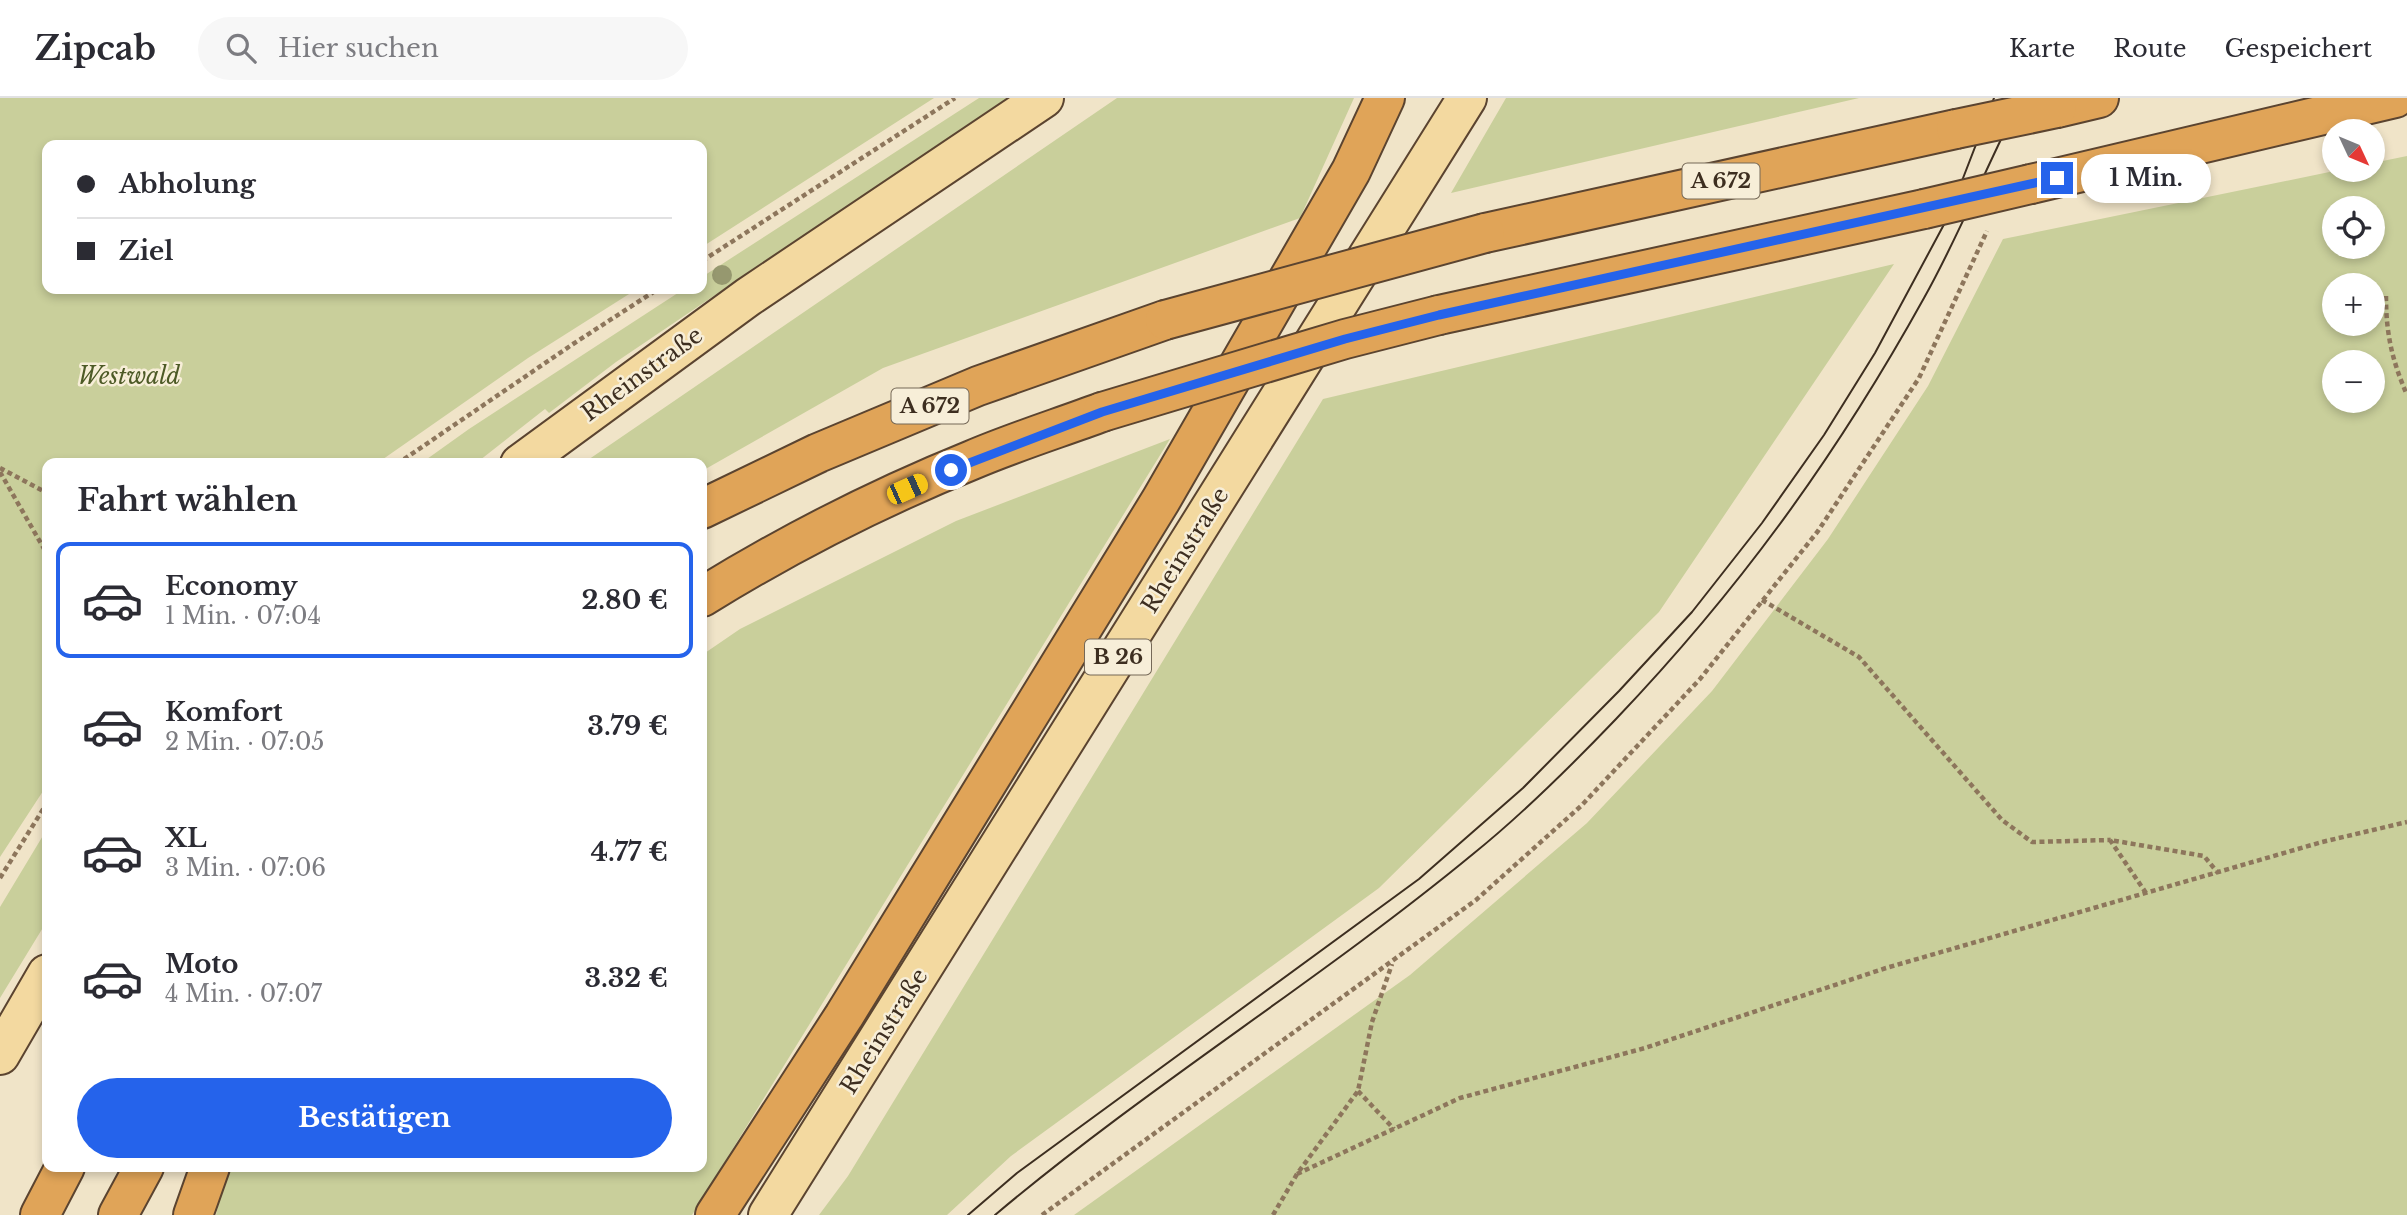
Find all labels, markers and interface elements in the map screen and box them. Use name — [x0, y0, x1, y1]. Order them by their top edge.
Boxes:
search box — [198, 17, 688, 80]
text: Zipcab — [35, 28, 156, 69]
icon: search — [222, 29, 260, 67]
text: Hier suchen — [278, 32, 439, 64]
text: Karte — [2009, 34, 2075, 63]
text: Route — [2113, 34, 2187, 63]
text: Gespeichert — [2225, 34, 2372, 63]
north arrow — [2322, 119, 2385, 182]
map controls — [2322, 119, 2385, 413]
callout: 1 Min. — [2082, 154, 2211, 202]
route end — [2041, 162, 2073, 194]
road number: A 672 — [1682, 164, 1760, 198]
text: 1 Min. — [2109, 164, 2183, 192]
text: Abholung — [119, 168, 256, 200]
button: locate — [2322, 196, 2385, 259]
text: Ziel — [119, 235, 174, 267]
button: + — [2322, 273, 2385, 336]
street label: Rheinstraße — [576, 321, 708, 427]
button: − — [2322, 350, 2385, 413]
park label: Westwald — [78, 362, 181, 390]
road number: A 672 — [892, 388, 968, 424]
route start — [935, 454, 967, 486]
car — [884, 471, 931, 507]
text: Fahrt wählen — [77, 480, 298, 520]
street label: Rheinstraße — [1135, 482, 1235, 618]
icon: car — [81, 569, 144, 632]
text: Economy — [165, 570, 298, 602]
text: 2.80 € — [581, 584, 668, 616]
text: 1 Min. · 07:04 — [165, 602, 321, 630]
road number: B 26 — [1085, 640, 1151, 674]
icon: car — [81, 695, 144, 758]
text: Komfort — [165, 696, 283, 728]
text: 3.79 € — [587, 710, 668, 742]
text: 2 Min. · 07:05 — [165, 728, 324, 756]
icon: car — [81, 821, 144, 884]
text: XL — [165, 822, 207, 854]
text: 4.77 € — [591, 836, 668, 868]
text: 3 Min. · 07:06 — [165, 854, 326, 882]
icon: car — [81, 947, 144, 1010]
text: Moto — [165, 948, 238, 980]
text: 3.32 € — [584, 962, 668, 994]
street label: Rheinstraße — [834, 963, 934, 1099]
text: 4 Min. · 07:07 — [165, 980, 322, 1008]
button: Bestätigen — [77, 1078, 672, 1158]

